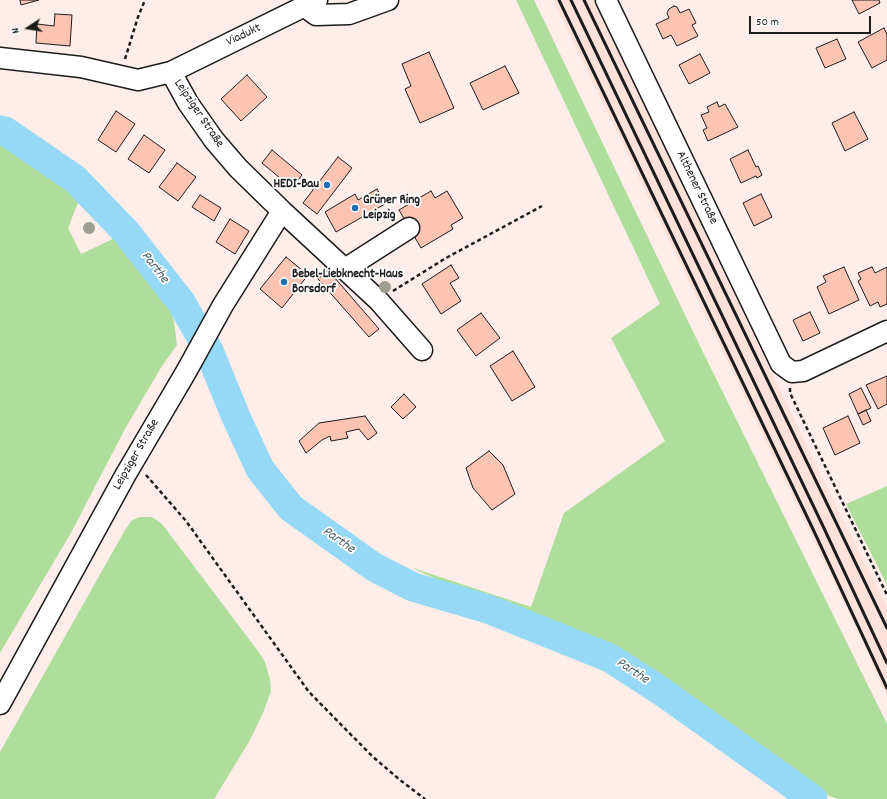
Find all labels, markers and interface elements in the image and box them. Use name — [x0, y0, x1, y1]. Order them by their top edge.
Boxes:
north arrow — [8, 8, 48, 48]
scale bar — [751, 8, 873, 34]
text: 50 m — [756, 14, 779, 31]
street label: Viadukt — [224, 21, 264, 51]
text: N — [8, 26, 25, 35]
street label: Leipziger Straße — [169, 77, 227, 151]
street label: Althener Straße — [672, 149, 720, 227]
place label: HEDI-Bau — [273, 177, 319, 193]
marker: HEDI-Bau — [322, 180, 332, 190]
place label: Grüner Ring Leipzig — [363, 193, 420, 224]
marker: Grüner Ring Leipzig — [350, 203, 360, 213]
water label: Parthe — [136, 249, 172, 287]
place label: Bebel-Liebknecht-Haus Borsdorf — [292, 267, 403, 298]
marker: Bebel-Liebknecht-Haus Borsdorf — [279, 277, 289, 287]
street label: Leipziger Straße — [110, 417, 164, 493]
water label: Parthe — [318, 524, 358, 558]
water label: Parthe — [612, 655, 652, 689]

